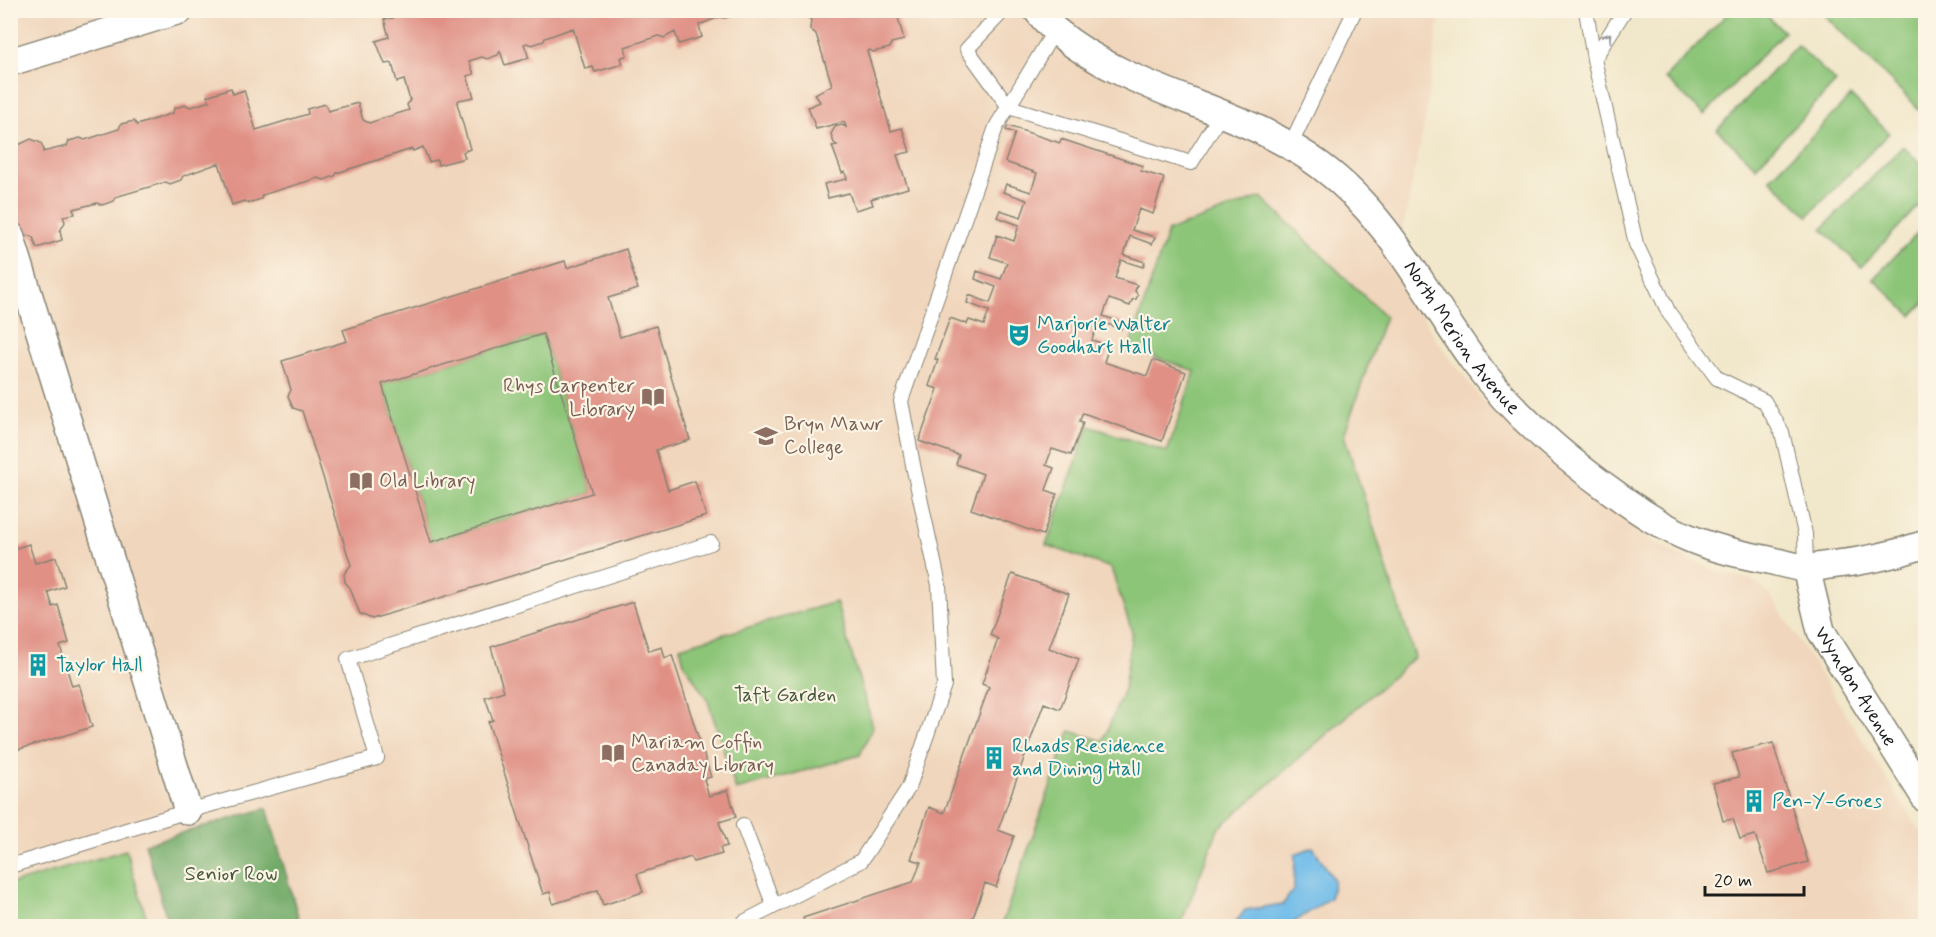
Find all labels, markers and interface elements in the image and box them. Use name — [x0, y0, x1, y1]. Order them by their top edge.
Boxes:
one-way arrow — [1601, 33, 1612, 44]
street label: North Merion Avenue — [1397, 255, 1526, 421]
place label: Marjorie Walter Goodhart Hall — [1037, 311, 1171, 361]
theatre icon: Marjorie Walter Goodhart Hall — [1006, 322, 1032, 348]
place label: Rhys Carpenter Library — [503, 373, 635, 423]
library icon: Rhys Carpenter Library — [640, 384, 666, 410]
place label: Bryn Mawr College — [784, 411, 883, 461]
school or university icon: Bryn Mawr College — [753, 423, 779, 449]
library icon: Old Library — [348, 468, 374, 494]
place label: Old Library — [379, 468, 475, 495]
street label: Wyndon Avenue — [1808, 621, 1903, 752]
building icon: Taylor Hall — [25, 652, 51, 678]
place label: Taylor Hall — [56, 652, 143, 679]
park label: Taft Garden — [734, 682, 836, 709]
place label: Mariam Coffin Canaday Library — [631, 729, 774, 779]
place label: Rhoads Residence and Dining Hall — [1012, 733, 1165, 784]
library icon: Mariam Coffin Canaday Library — [600, 740, 626, 766]
building icon: Rhoads Residence and Dining Hall — [981, 745, 1007, 771]
building icon: Pen-Y-Groes — [1741, 788, 1767, 814]
place label: Pen-Y-Groes — [1772, 788, 1882, 815]
scale bar — [1705, 859, 1804, 897]
park label: Senior Row — [185, 861, 277, 888]
text: 20 m — [1714, 869, 1752, 893]

